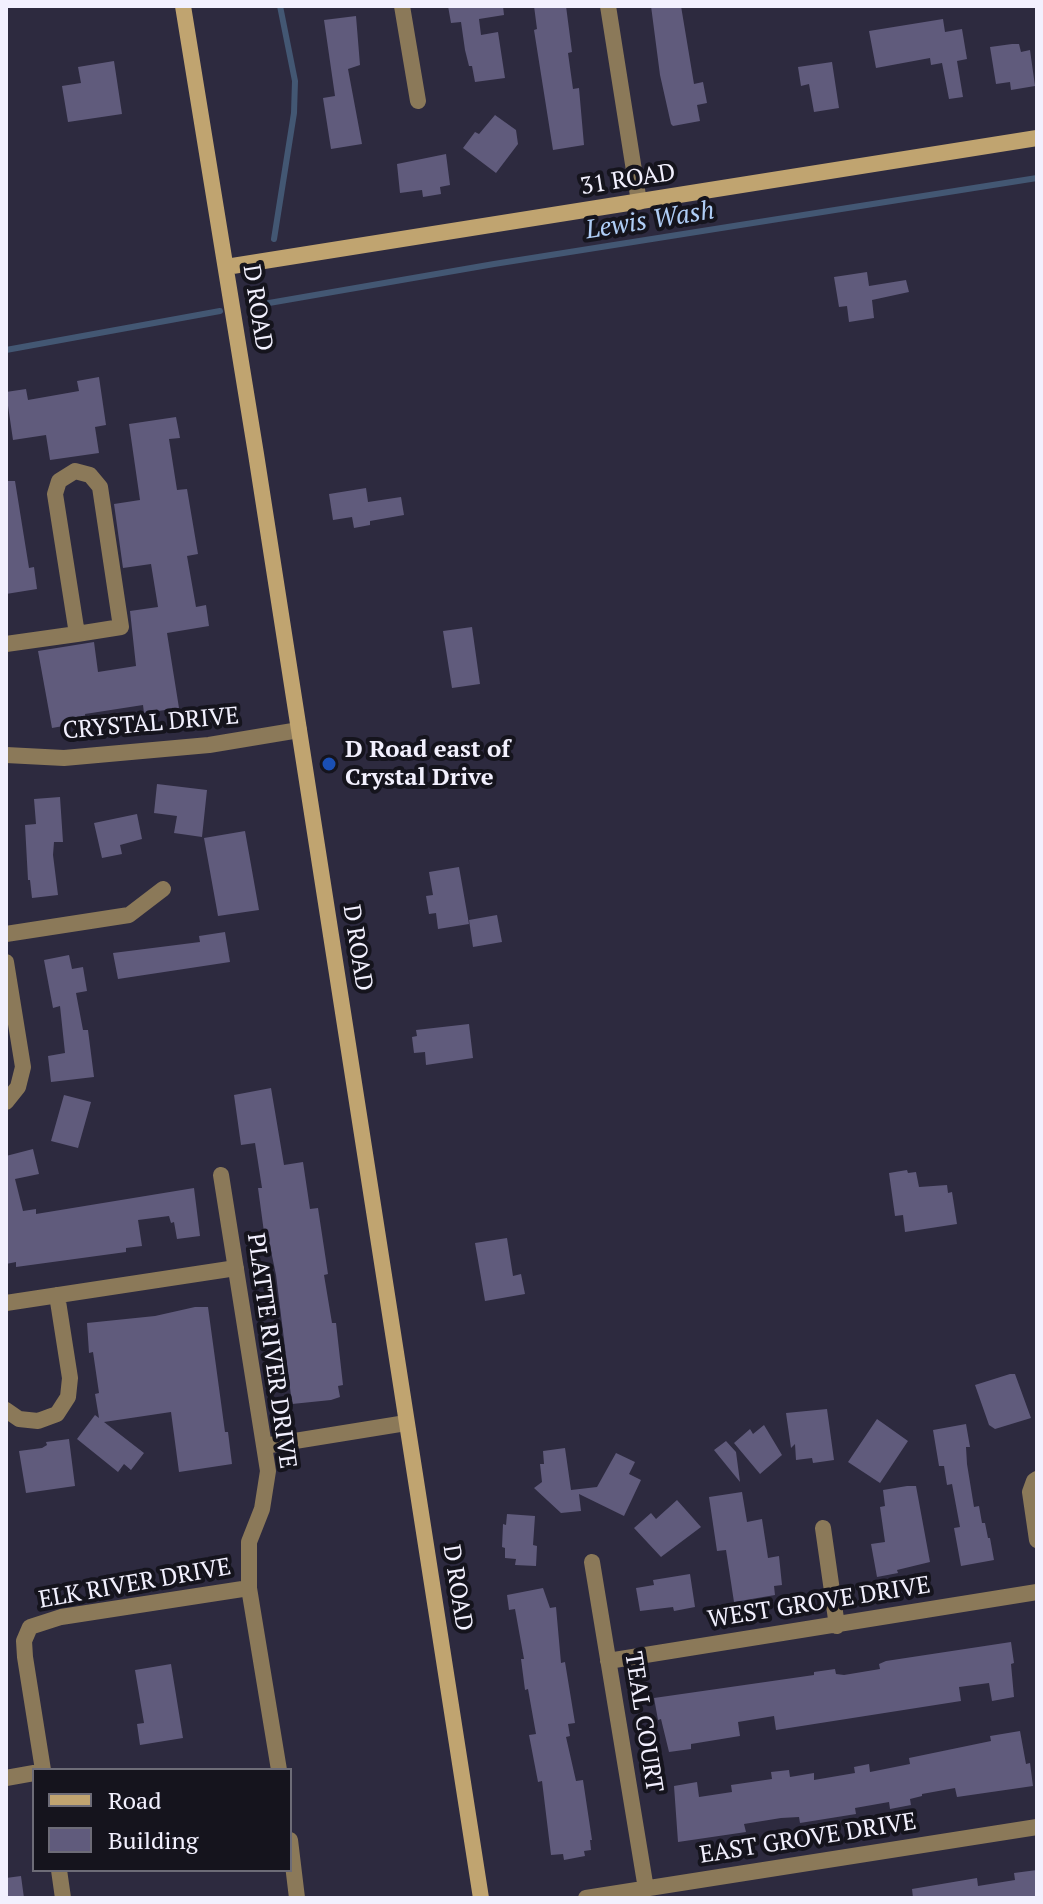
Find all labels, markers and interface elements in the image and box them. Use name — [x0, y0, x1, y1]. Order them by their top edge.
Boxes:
street label: 31 ROAD — [578, 158, 678, 202]
water label: Lewis Wash — [583, 195, 717, 247]
street label: D ROAD — [236, 263, 278, 353]
street label: CRYSTAL DRIVE — [62, 702, 240, 746]
place label: D Road east of Crystal Drive — [345, 736, 510, 792]
marker: D Road east of Crystal Drive — [320, 755, 338, 773]
street label: D ROAD — [336, 903, 378, 993]
street label: PLATTE RIVER DRIVE — [240, 1231, 302, 1471]
street label: D ROAD — [436, 1543, 478, 1633]
street label: ELK RIVER DRIVE — [37, 1553, 233, 1615]
street label: WEST GROVE DRIVE — [706, 1571, 932, 1635]
street label: TEAL COURT — [618, 1650, 668, 1794]
legend — [32, 1768, 292, 1872]
text: Road — [108, 1784, 162, 1816]
street label: EAST GROVE DRIVE — [698, 1808, 918, 1870]
text: Building — [108, 1824, 198, 1856]

